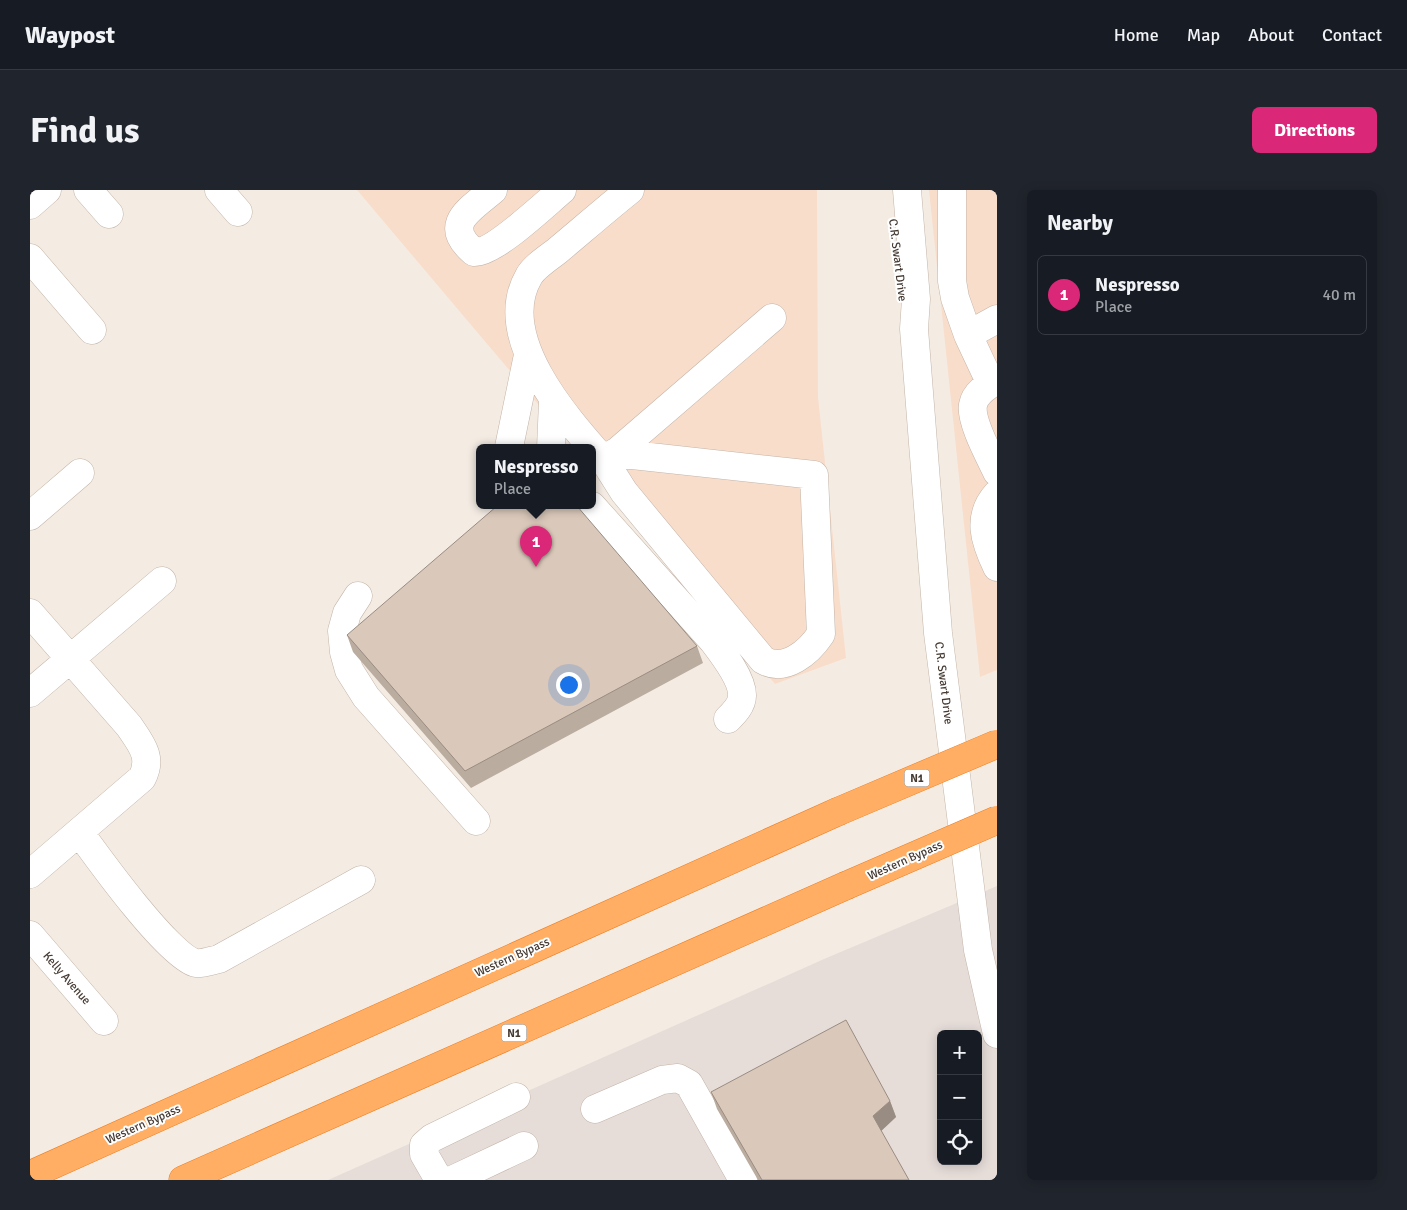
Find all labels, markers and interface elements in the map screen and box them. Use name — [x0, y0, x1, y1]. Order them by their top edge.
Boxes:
text: Waypost — [25, 20, 115, 50]
text: Home — [1114, 24, 1159, 46]
text: Map — [1187, 24, 1220, 46]
text: About — [1248, 24, 1294, 46]
text: Contact — [1322, 24, 1382, 46]
button: Directions — [1252, 107, 1377, 153]
text: Find us — [30, 109, 140, 152]
text: Nearby — [1047, 210, 1113, 236]
street label: C.R. Swart Drive — [885, 218, 910, 302]
text: Nespresso — [1095, 273, 1180, 297]
text: 1 — [1060, 285, 1068, 305]
text: 40 m — [1322, 285, 1356, 305]
text: Place — [1095, 297, 1132, 317]
popup — [476, 444, 596, 509]
text: Nespresso — [494, 455, 578, 479]
text: Place — [494, 479, 531, 499]
pin: 1 — [520, 526, 552, 567]
street label: C.R. Swart Drive — [931, 641, 956, 725]
your location — [556, 672, 582, 698]
road number: N1 — [904, 770, 930, 786]
street label: Western Bypass — [865, 837, 945, 884]
street label: Western Bypass — [472, 934, 552, 981]
street label: Kelly Avenue — [39, 949, 94, 1008]
road number: N1 — [502, 1024, 526, 1041]
map controls — [937, 1030, 982, 1165]
button: + — [937, 1030, 982, 1075]
button: − — [937, 1075, 982, 1120]
street label: Western Bypass — [103, 1101, 183, 1148]
button: locate — [937, 1120, 982, 1165]

